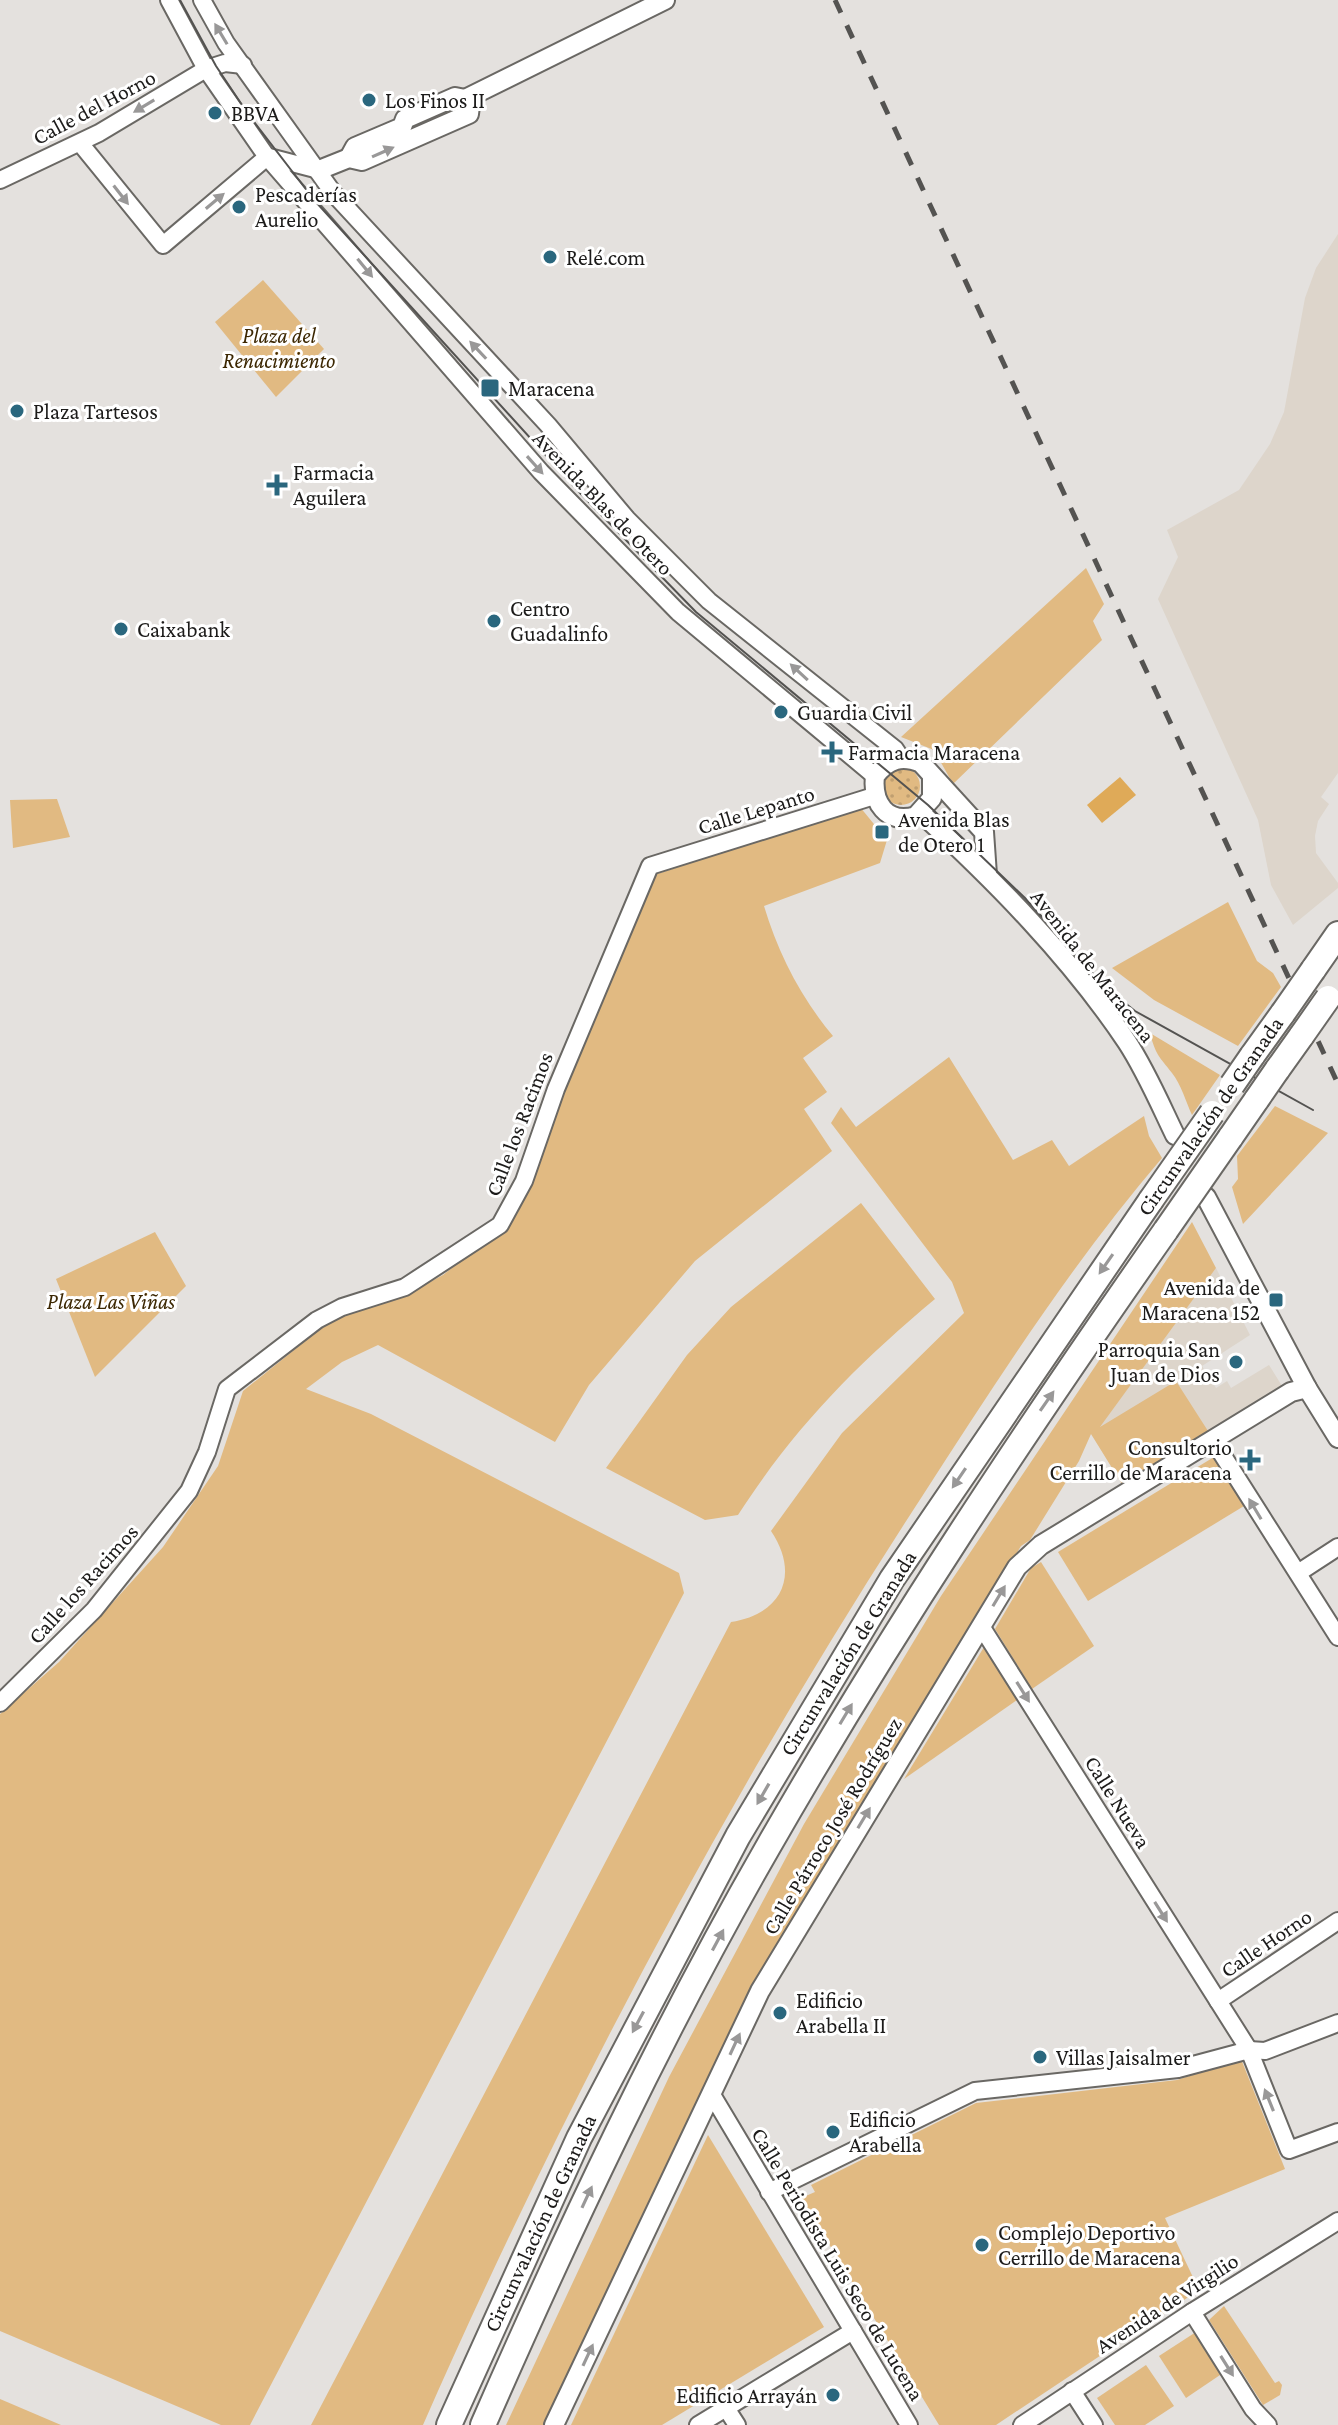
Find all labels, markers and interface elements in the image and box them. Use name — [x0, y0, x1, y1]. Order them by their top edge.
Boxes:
one-way arrow — [213, 23, 228, 44]
street label: Calle del Horno — [28, 64, 160, 150]
place label: Los Finos II — [385, 88, 485, 113]
marker: Los Finos II — [360, 91, 378, 109]
one-way arrow — [133, 99, 155, 113]
place label: BBVA — [231, 101, 280, 126]
marker: BBVA — [206, 104, 224, 122]
one-way arrow — [371, 146, 395, 159]
place label: Pescaderías Aurelio — [255, 182, 357, 232]
one-way arrow — [112, 185, 128, 205]
one-way arrow — [205, 193, 225, 210]
marker: Pescaderías Aurelio — [230, 198, 248, 216]
place label: Relé.com — [566, 245, 646, 270]
marker: Relé.com — [541, 248, 559, 266]
one-way arrow — [356, 258, 373, 278]
park label: Plaza del Renacimiento — [223, 323, 335, 373]
one-way arrow — [469, 341, 487, 360]
place label: Maracena — [508, 376, 595, 401]
marker: Maracena — [479, 377, 501, 399]
place label: Plaza Tartesos — [33, 399, 158, 424]
marker: Plaza Tartesos — [8, 402, 26, 420]
street label: Avenida Blas de Otero — [528, 426, 678, 580]
one-way arrow — [525, 455, 543, 474]
place label: Farmacia Aguilera — [293, 460, 374, 510]
marker: Farmacia Aguilera — [268, 476, 286, 494]
place label: Centro Guadalinfo — [510, 596, 608, 646]
marker: Centro Guadalinfo — [485, 612, 503, 630]
place label: Caixabank — [137, 617, 230, 642]
marker: Caixabank — [112, 620, 130, 638]
one-way arrow — [789, 663, 808, 681]
place label: Guardia Civil — [797, 700, 912, 725]
marker: Guardia Civil — [772, 703, 790, 721]
place label: Farmacia Maracena — [848, 740, 1020, 765]
marker: Farmacia Maracena — [823, 743, 841, 761]
street label: Calle Lepanto — [695, 780, 817, 840]
place label: Avenida Blas de Otero 1 — [898, 807, 1010, 857]
marker: Avenida Blas de Otero 1 — [873, 823, 891, 841]
street label: Avenida de Maracena — [1026, 885, 1160, 1047]
street label: Circunvalación de Granada — [1132, 1012, 1288, 1220]
street label: Calle los Racimos — [480, 1048, 558, 1200]
one-way arrow — [1099, 1253, 1114, 1274]
place label: Avenida de Maracena 152 — [1142, 1275, 1260, 1325]
park label: Plaza Las Viñas — [47, 1289, 175, 1314]
marker: Avenida de Maracena 152 — [1267, 1291, 1285, 1309]
place label: Parroquia San Juan de Dios — [1098, 1337, 1220, 1387]
marker: Parroquia San Juan de Dios — [1227, 1353, 1245, 1371]
one-way arrow — [1039, 1391, 1054, 1412]
place label: Consultorio Cerrillo de Maracena — [1049, 1435, 1232, 1485]
marker: Consultorio Cerrillo de Maracena — [1239, 1449, 1261, 1471]
one-way arrow — [952, 1467, 967, 1489]
one-way arrow — [1248, 1498, 1262, 1520]
street label: Calle los Racimos — [23, 1519, 143, 1649]
street label: Circunvalación de Granada — [775, 1546, 921, 1760]
one-way arrow — [992, 1585, 1006, 1607]
one-way arrow — [1015, 1681, 1029, 1703]
one-way arrow — [839, 1703, 853, 1725]
street label: Calle Párroco José Rodríguez — [757, 1713, 907, 1939]
street label: Calle Nueva — [1080, 1751, 1156, 1853]
one-way arrow — [756, 1783, 770, 1805]
one-way arrow — [857, 1807, 871, 1829]
one-way arrow — [1154, 1901, 1168, 1923]
street label: Calle Horno — [1216, 1903, 1316, 1983]
one-way arrow — [711, 1929, 724, 1952]
place label: Edificio Arabella II — [796, 1988, 886, 2038]
marker: Edificio Arabella II — [771, 2004, 789, 2022]
one-way arrow — [631, 2010, 644, 2033]
one-way arrow — [728, 2032, 742, 2055]
place label: Villas Jaisalmer — [1056, 2045, 1191, 2070]
marker: Villas Jaisalmer — [1031, 2048, 1049, 2066]
one-way arrow — [1262, 2088, 1275, 2112]
place label: Edificio Arabella — [849, 2107, 922, 2157]
street label: Circunvalación de Granada — [479, 2110, 601, 2336]
street label: Calle Periodista Luis Seco de Lucena — [746, 2123, 930, 2405]
marker: Edificio Arabella — [824, 2123, 842, 2141]
one-way arrow — [580, 2185, 594, 2209]
place label: Complejo Deportivo Cerrillo de Maracena — [998, 2220, 1181, 2270]
marker: Complejo Deportivo Cerrillo de Maracena — [973, 2236, 991, 2254]
street label: Avenida de Virgilio — [1091, 2248, 1243, 2358]
one-way arrow — [581, 2343, 595, 2366]
one-way arrow — [1219, 2355, 1233, 2377]
place label: Edificio Arrayán — [676, 2383, 817, 2408]
marker: Edificio Arrayán — [824, 2386, 842, 2404]

